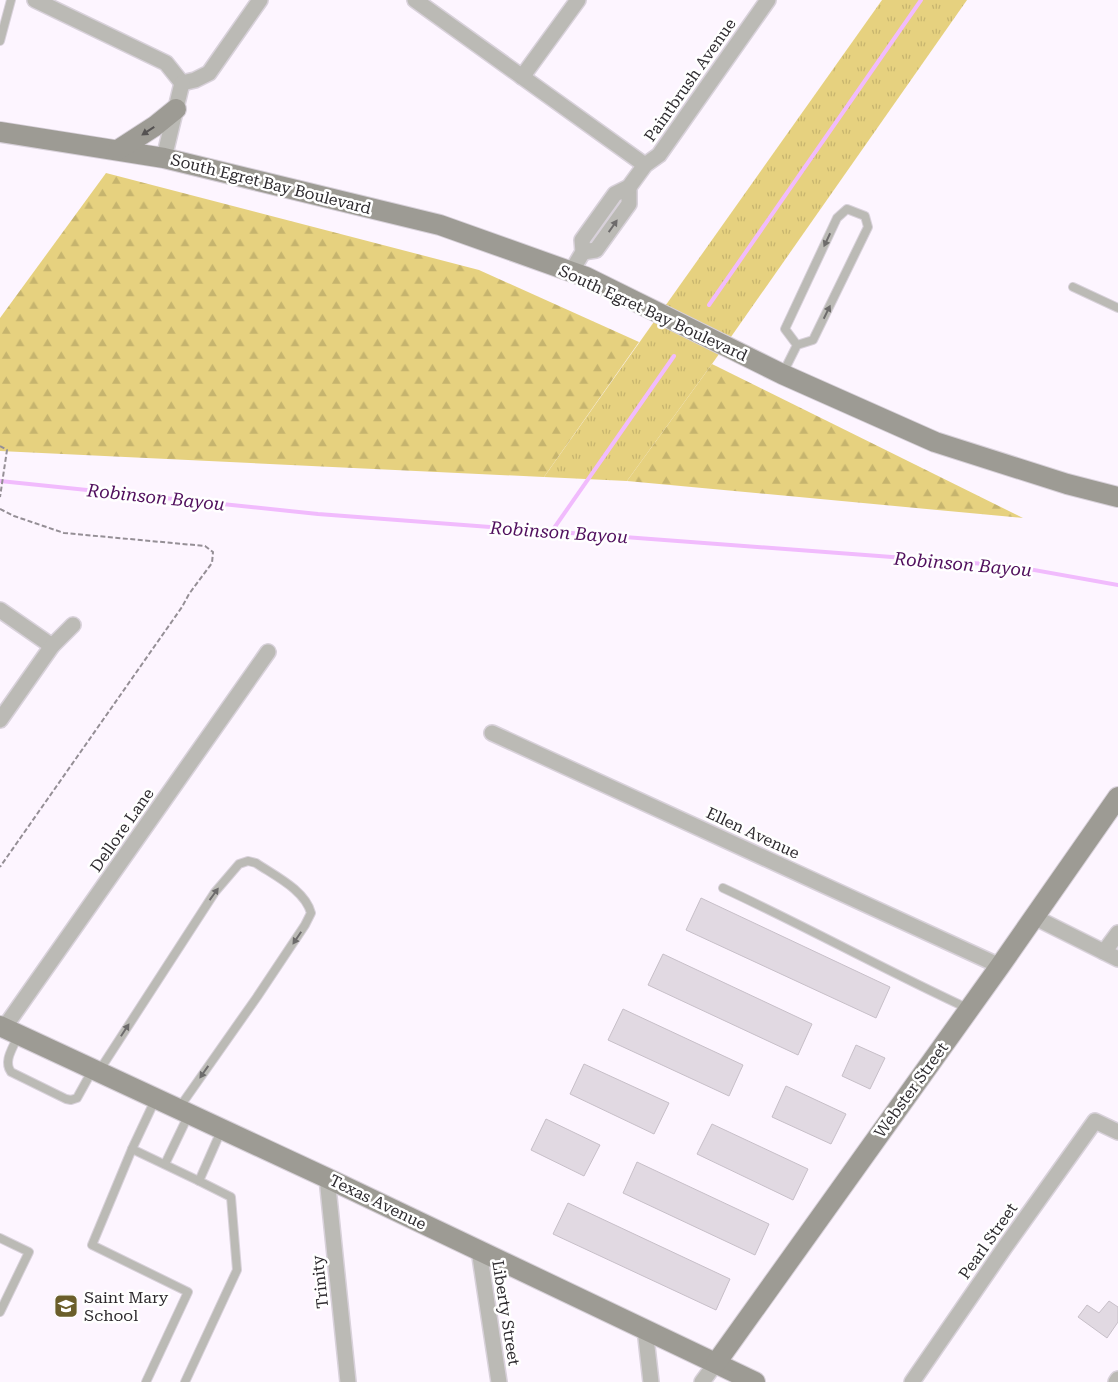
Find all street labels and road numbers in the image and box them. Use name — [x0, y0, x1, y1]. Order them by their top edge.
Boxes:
street label: Paintbrush Avenue — [640, 15, 740, 145]
street label: South Egret Bay Boulevard — [169, 150, 373, 218]
street label: South Egret Bay Boulevard — [556, 261, 750, 365]
street label: Dellore Lane — [86, 784, 158, 876]
street label: Ellen Avenue — [703, 803, 803, 863]
street label: Webster Street — [870, 1039, 952, 1141]
street label: Texas Avenue — [327, 1170, 430, 1234]
street label: Pearl Street — [955, 1199, 1021, 1283]
street label: Trinity — [308, 1254, 332, 1309]
street label: Liberty Street — [488, 1259, 524, 1367]

